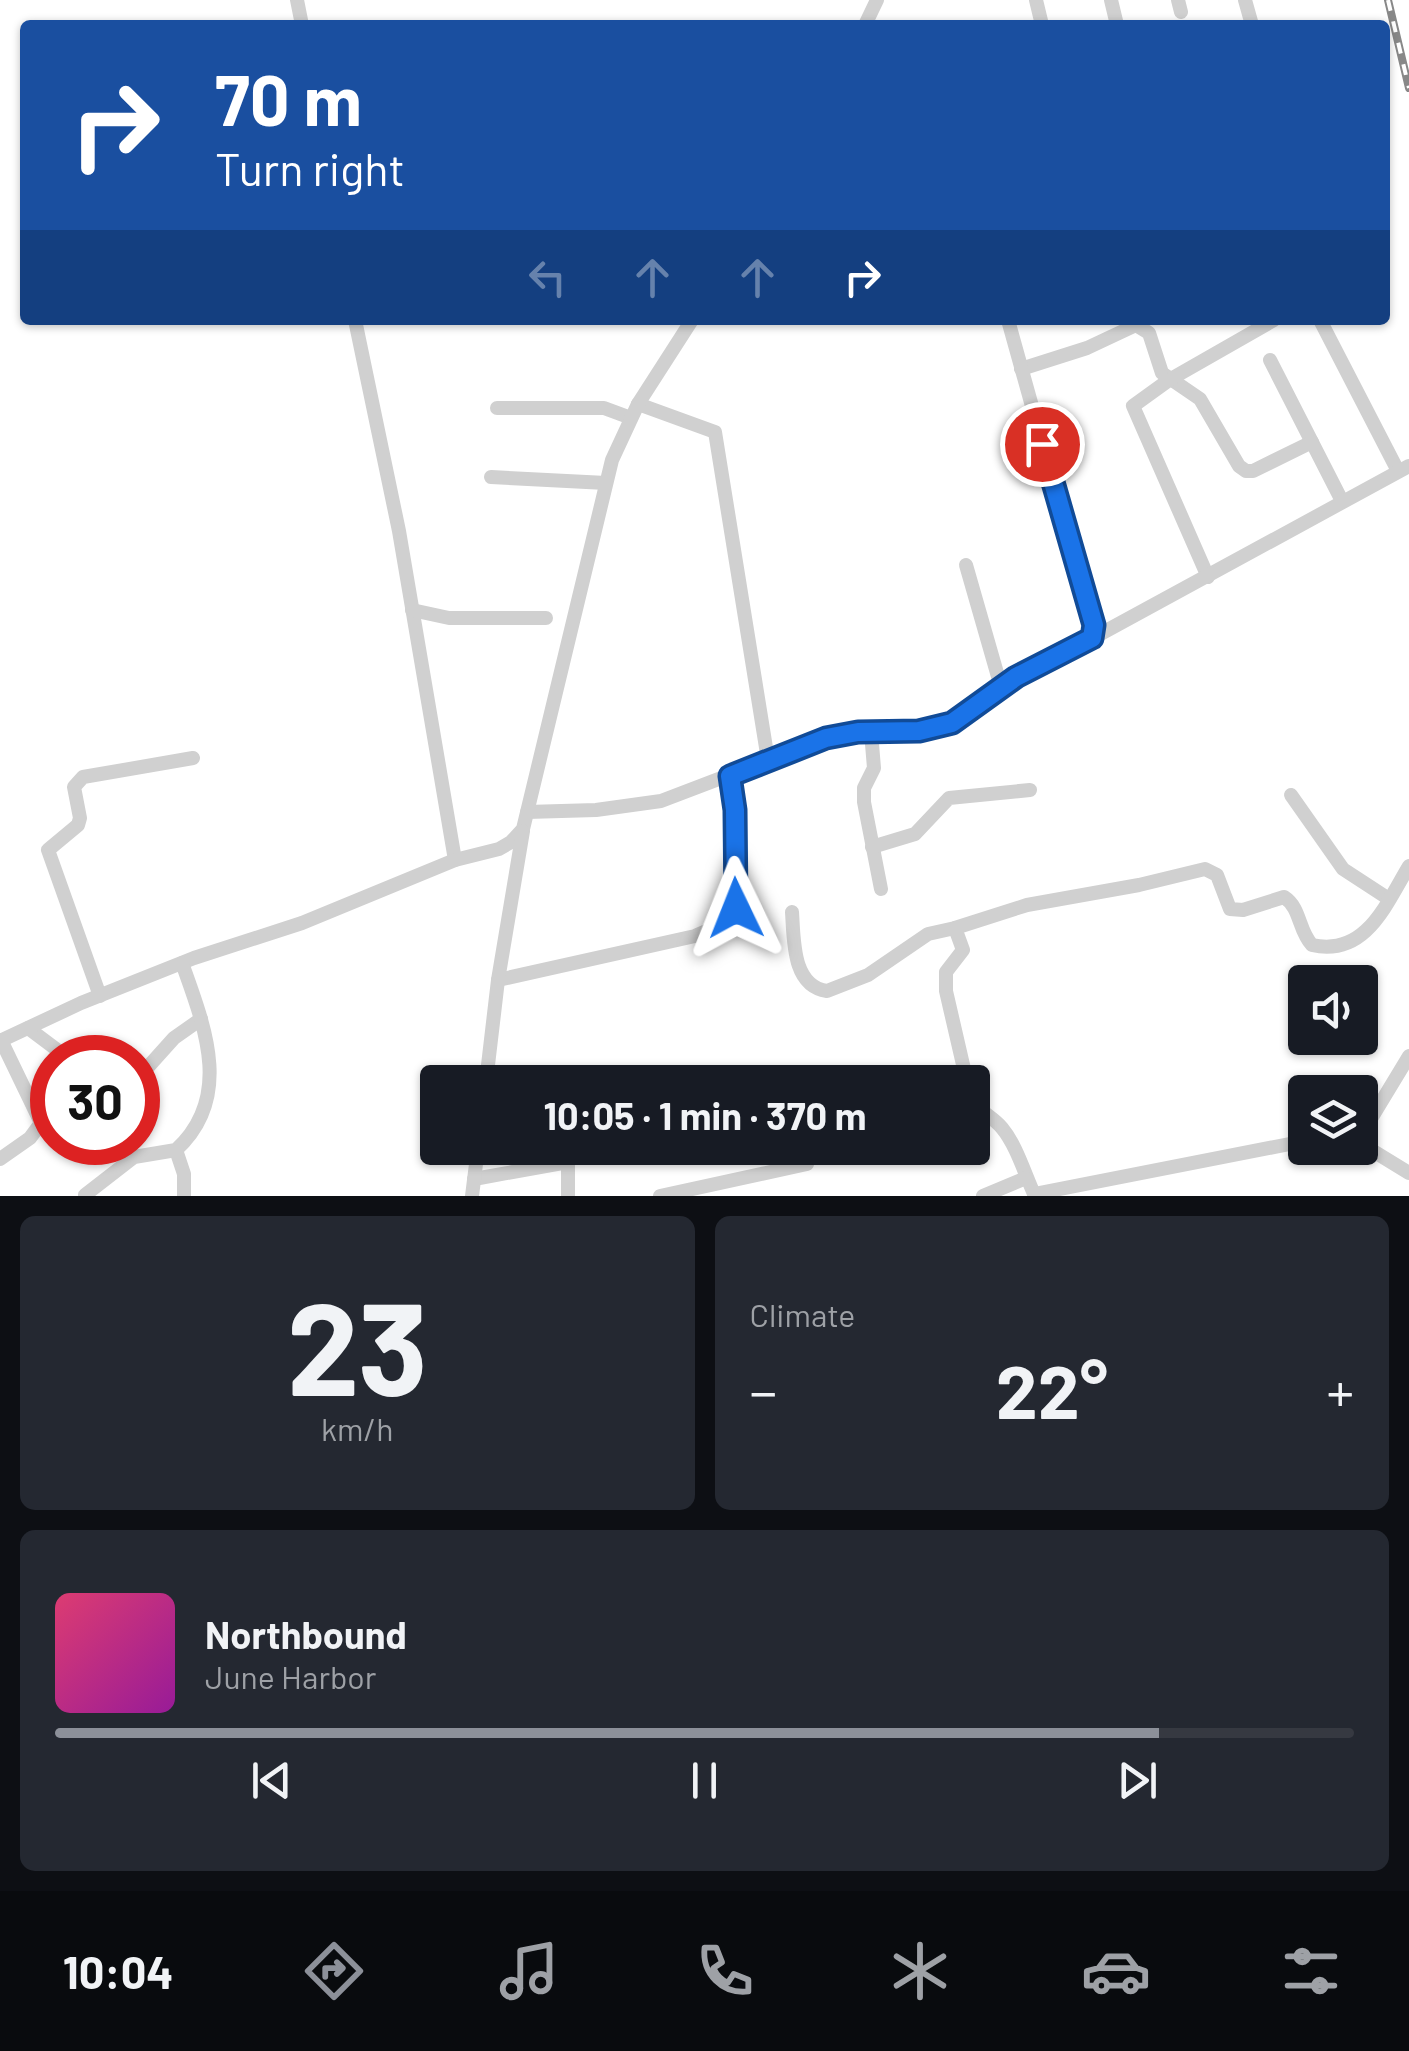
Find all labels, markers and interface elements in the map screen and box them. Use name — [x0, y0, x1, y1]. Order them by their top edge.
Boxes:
text: 70 m — [215, 56, 362, 140]
icon: right — [50, 60, 180, 190]
text: Turn right — [215, 141, 405, 195]
icon: left — [520, 250, 575, 305]
icon: ahead — [625, 250, 680, 305]
icon: ahead — [730, 250, 785, 305]
icon: right — [835, 250, 890, 305]
pin — [1000, 402, 1085, 487]
icon: arrive — [1015, 417, 1070, 472]
position arrow — [684, 856, 788, 960]
map controls — [1288, 965, 1378, 1165]
button: sound — [1288, 965, 1378, 1055]
speed limit sign: 30 — [30, 1035, 160, 1165]
button: layers — [1288, 1075, 1378, 1165]
text: 10:05 · 1 min · 370 m — [544, 1092, 866, 1138]
text: 23 — [287, 1266, 428, 1422]
text: Climate — [750, 1295, 855, 1333]
text: 22° — [996, 1344, 1108, 1434]
text: − — [750, 1357, 777, 1423]
text: + — [1326, 1357, 1354, 1423]
text: km/h — [321, 1409, 393, 1447]
text: Northbound — [205, 1611, 407, 1657]
text: June Harbor — [205, 1657, 376, 1695]
icon: previous — [244, 1753, 299, 1808]
icon: pause — [677, 1753, 732, 1808]
icon: next — [1110, 1753, 1165, 1808]
icon: directions — [299, 1936, 369, 2006]
icon: music — [494, 1936, 564, 2006]
icon: phone — [690, 1936, 760, 2006]
icon: climate — [885, 1936, 955, 2006]
icon: car — [1081, 1936, 1151, 2006]
icon: filters — [1276, 1936, 1346, 2006]
text: 10:04 — [63, 1944, 174, 1998]

